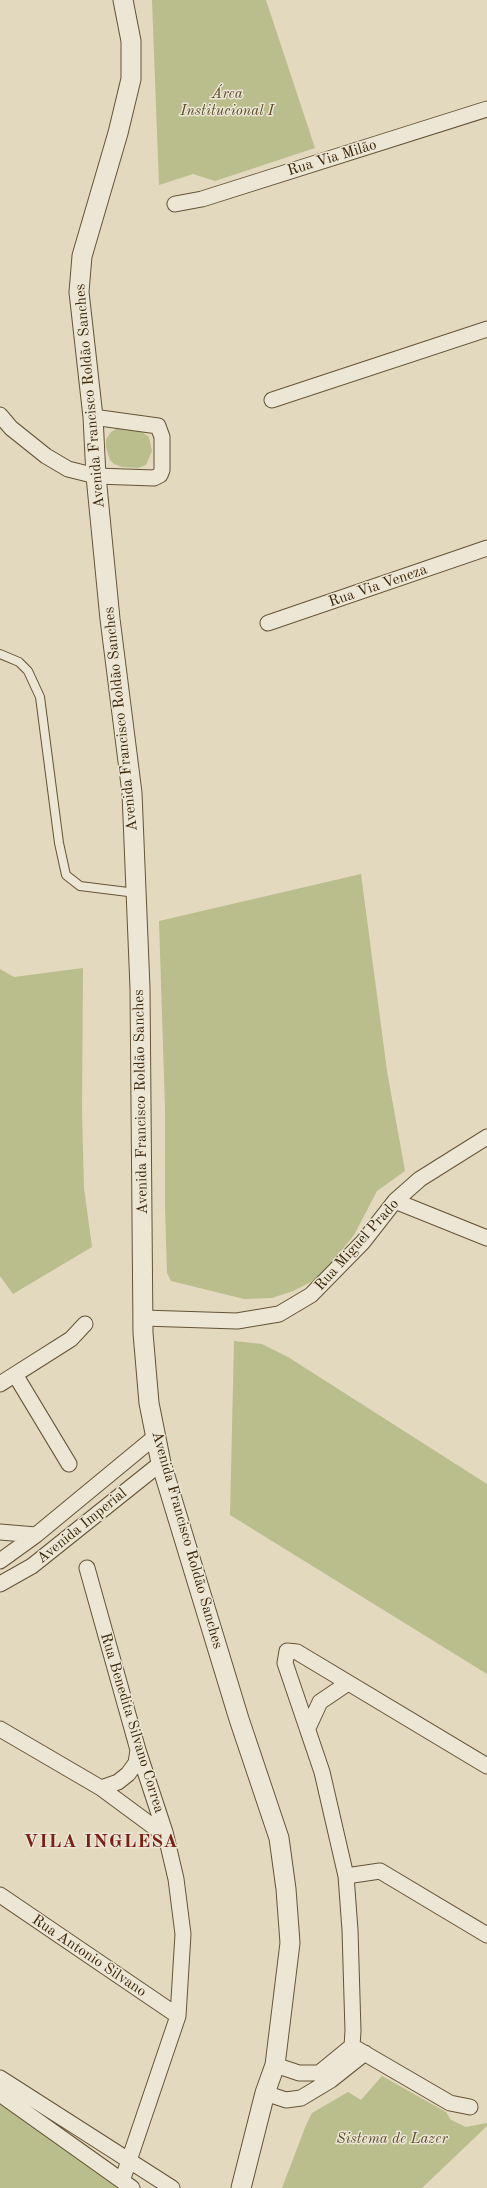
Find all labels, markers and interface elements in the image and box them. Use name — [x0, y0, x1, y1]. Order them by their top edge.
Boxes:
park label: Área Institucional I — [180, 85, 274, 120]
street label: Rua Via Milão — [285, 136, 379, 180]
street label: Avenida Francisco Roldão Sanches — [71, 283, 109, 509]
street label: Rua Via Veneza — [326, 561, 430, 611]
street label: Avenida Francisco Roldão Sanches — [100, 606, 142, 832]
street label: Avenida Francisco Roldão Sanches — [130, 989, 152, 1215]
street label: Rua Miguel Prado — [311, 1195, 403, 1295]
street label: Avenida Francisco Roldão Sanches — [147, 1429, 227, 1651]
street label: Avenida Imperial — [33, 1484, 131, 1568]
street label: Rua Benedita Silvano Correa — [96, 1631, 168, 1815]
district label: VILA INGLESA — [24, 1831, 178, 1853]
street label: Rua Antonio Silvano — [28, 1911, 150, 2001]
park label: Sistema de Lazer — [336, 2130, 448, 2148]

